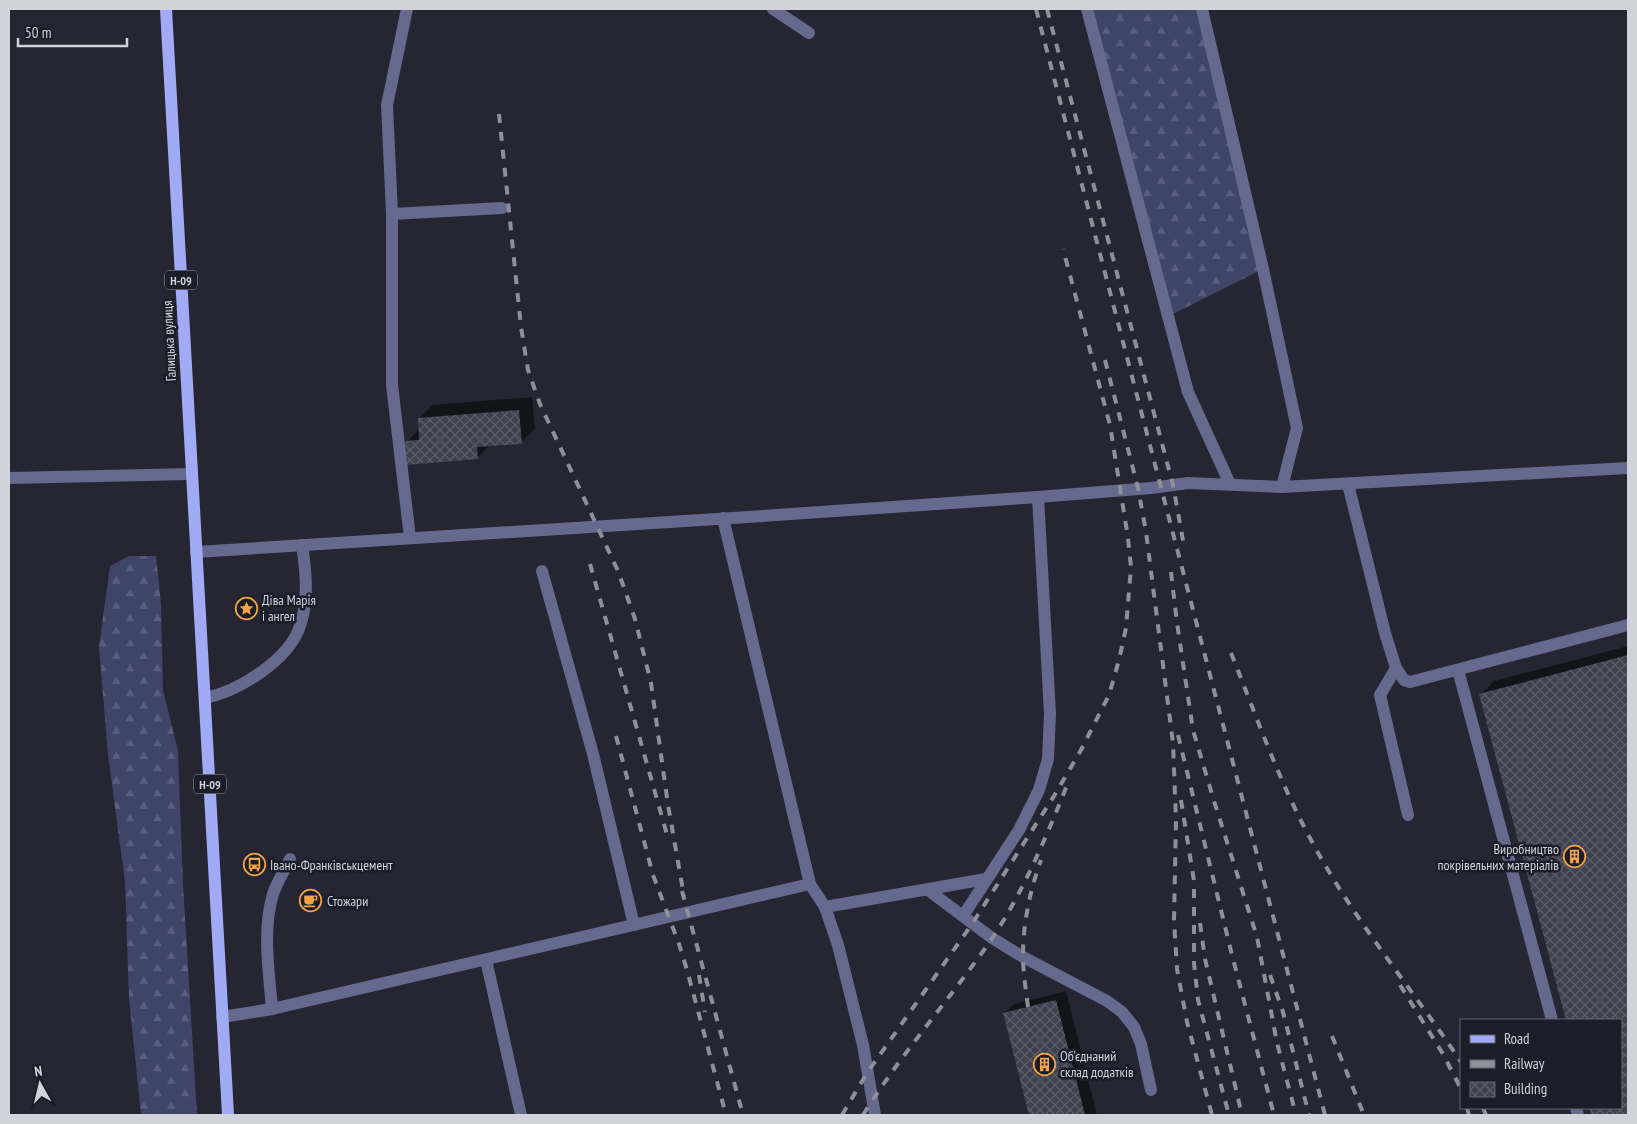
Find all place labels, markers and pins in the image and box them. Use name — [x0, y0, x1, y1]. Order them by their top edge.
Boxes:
place label: Діва Марія і ангел — [262, 591, 316, 625]
place icon: Діва Марія і ангел — [234, 596, 258, 620]
place label: Виробництво покрівельних матеріалів — [1437, 840, 1559, 874]
building icon: Виробництво покрівельних матеріалів — [1563, 845, 1587, 869]
bus stop icon: Івано-Франківськцемент — [242, 853, 266, 877]
place label: Івано-Франківськцемент — [270, 856, 393, 874]
cafe icon: Стожари — [299, 889, 323, 913]
place label: Стожари — [327, 892, 368, 910]
place label: Об'єднаний склад додатків — [1060, 1047, 1134, 1081]
building icon: Об'єднаний склад додатків — [1032, 1052, 1056, 1076]

